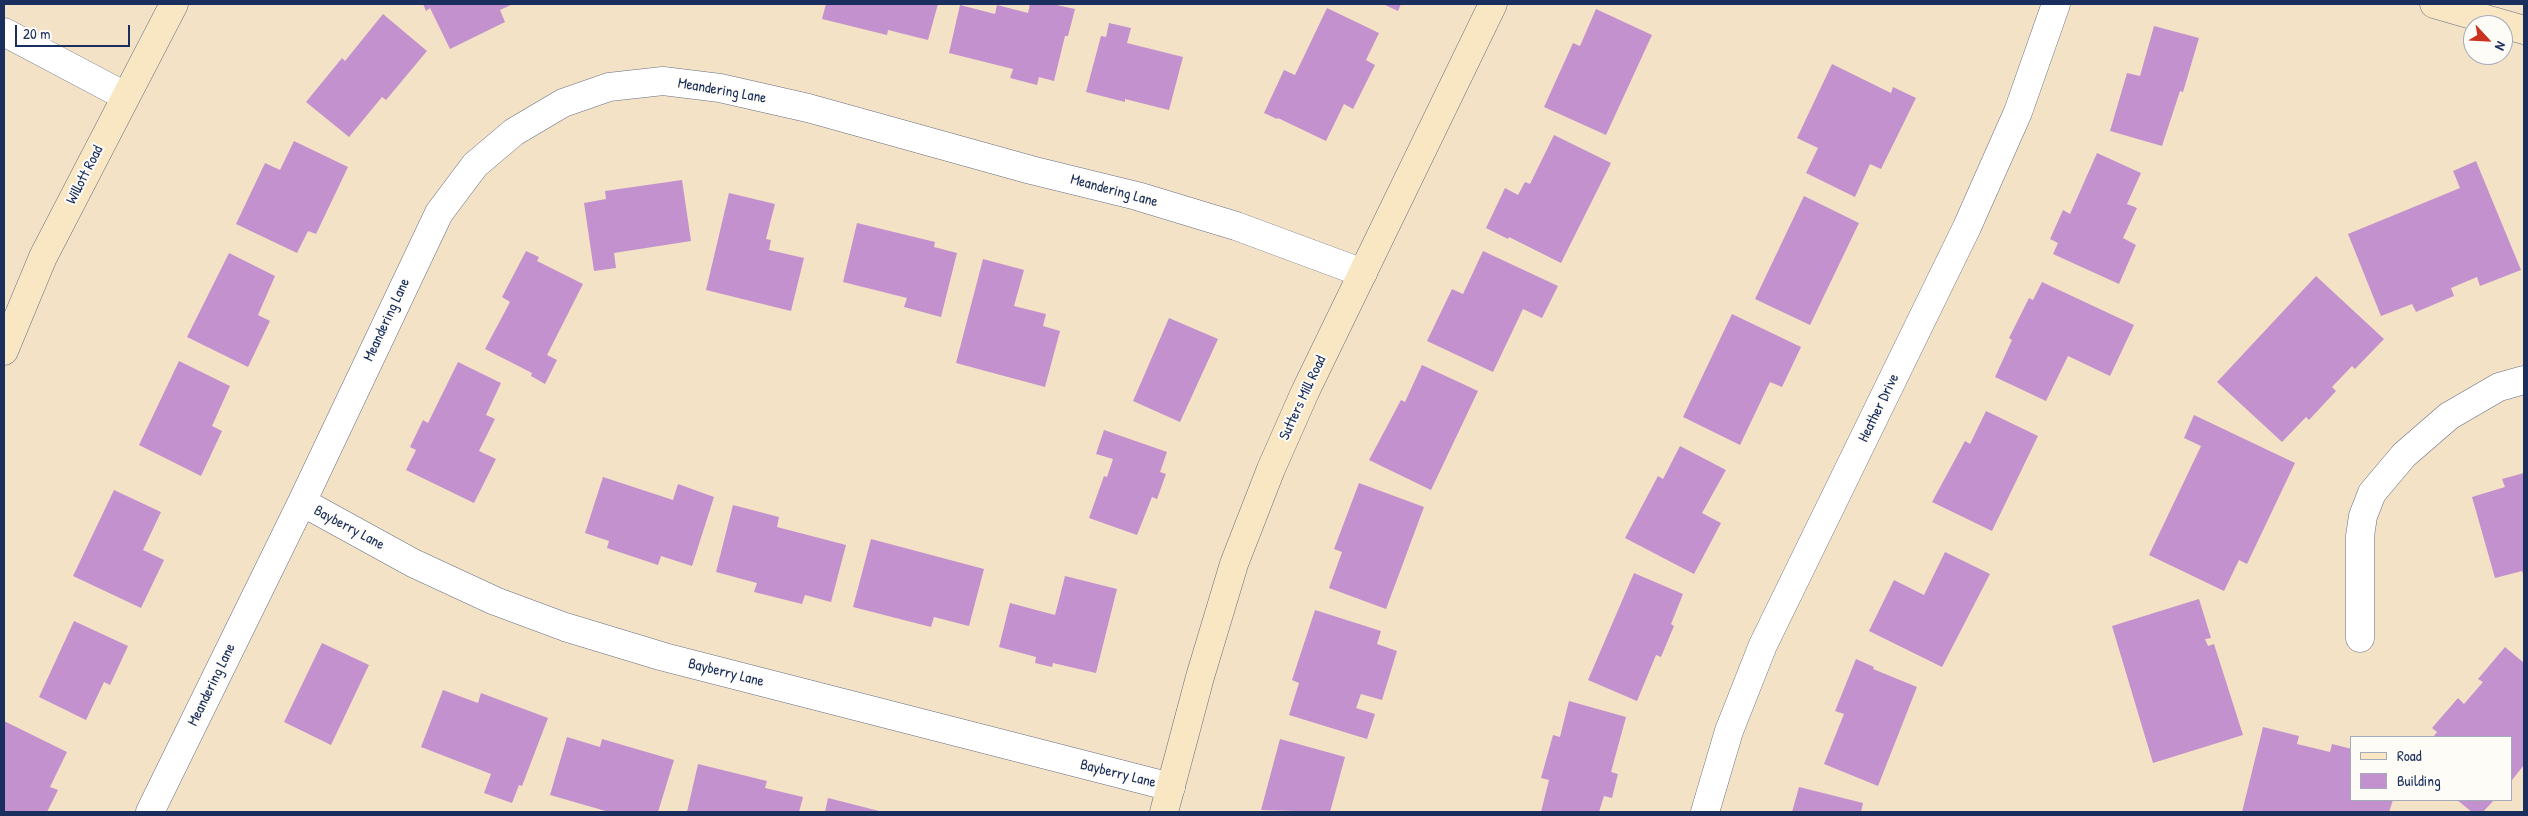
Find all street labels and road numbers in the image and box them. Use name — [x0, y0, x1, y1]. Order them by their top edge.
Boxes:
street label: Meandering Lane — [676, 74, 768, 108]
street label: Willott Road — [63, 143, 107, 207]
street label: Meandering Lane — [1068, 171, 1160, 211]
street label: Meandering Lane — [360, 276, 414, 364]
street label: Sutters Mill Road — [1276, 353, 1330, 443]
street label: Heather Drive — [1855, 371, 1903, 445]
street label: Bayberry Lane — [311, 502, 387, 554]
street label: Meandering Lane — [184, 641, 240, 729]
street label: Bayberry Lane — [686, 655, 766, 691]
street label: Bayberry Lane — [1078, 756, 1158, 792]

